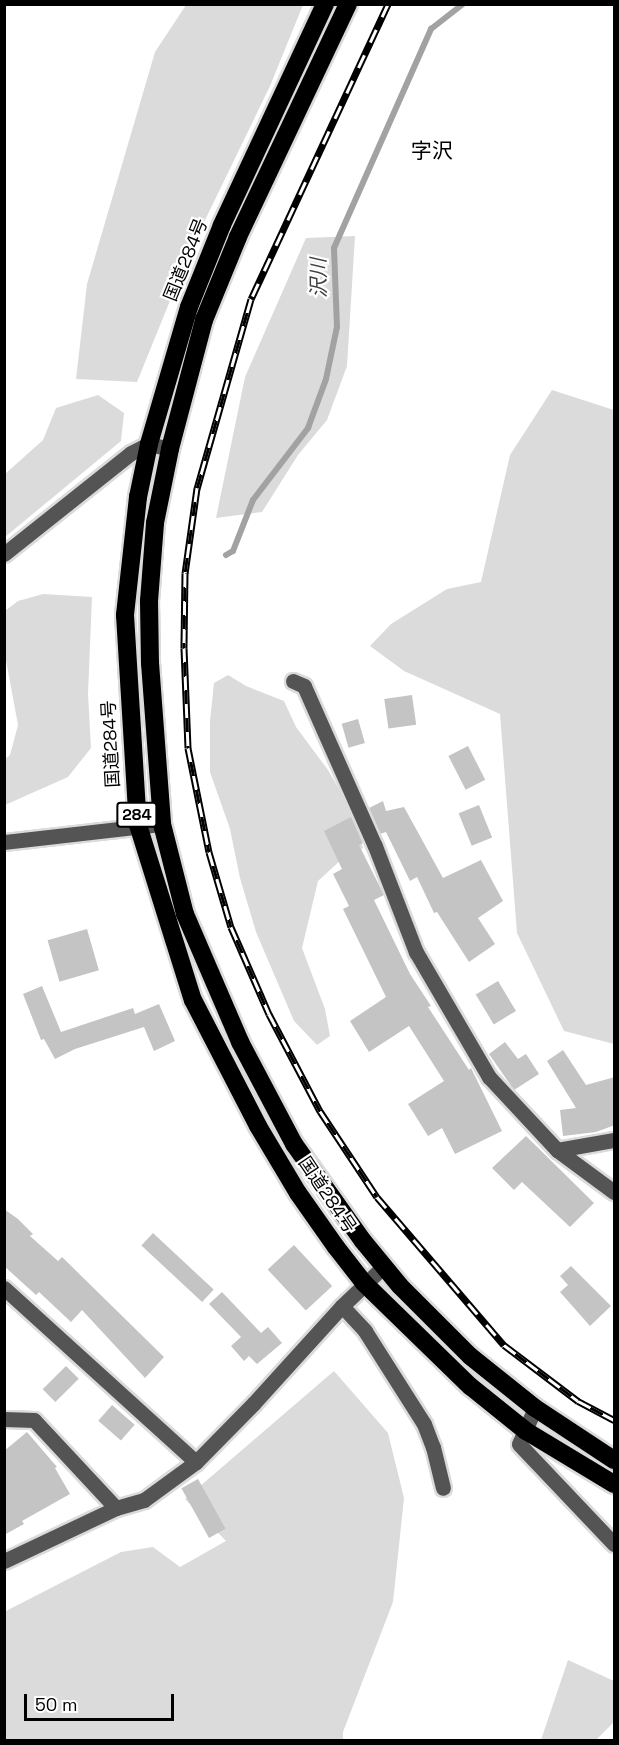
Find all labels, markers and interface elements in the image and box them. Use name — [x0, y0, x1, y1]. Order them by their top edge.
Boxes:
district label: 字沢 — [411, 138, 453, 164]
street label: 国道284号 — [160, 215, 212, 305]
water label: 沢川 — [307, 258, 331, 298]
street label: 国道284号 — [98, 700, 124, 788]
road number: 284 — [116, 802, 158, 828]
street label: 国道284号 — [294, 1153, 360, 1237]
scale bar — [27, 1682, 177, 1720]
text: 50 m — [35, 1693, 77, 1716]

